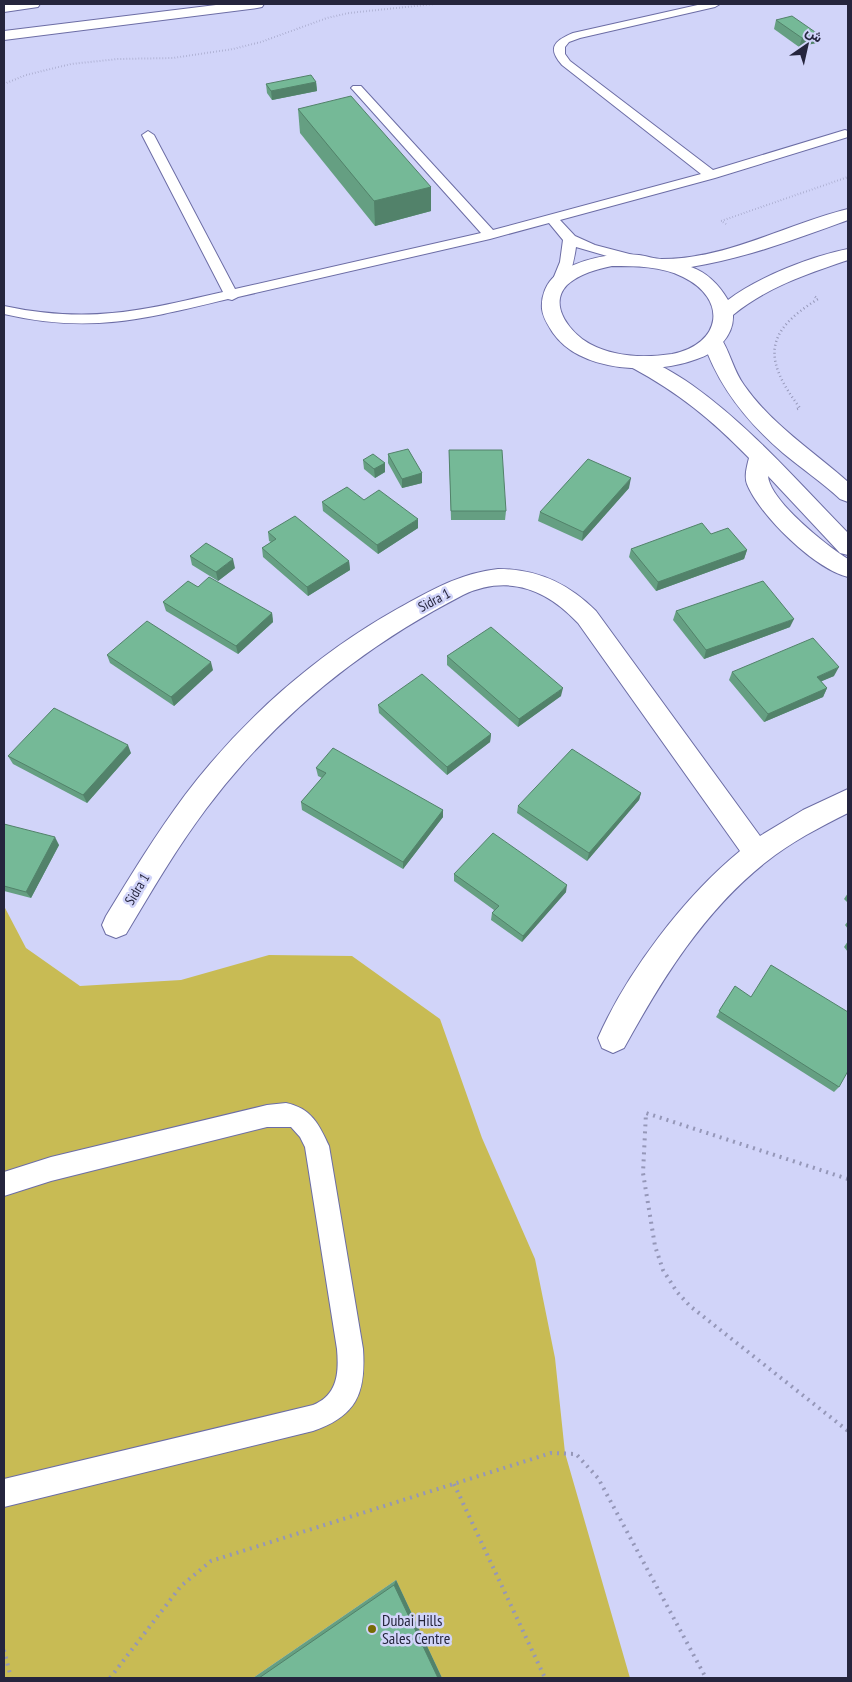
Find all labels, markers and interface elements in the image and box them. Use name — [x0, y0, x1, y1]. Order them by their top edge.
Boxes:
north arrow — [782, 20, 832, 70]
text: ش — [802, 22, 826, 46]
street label: Sidra 1 — [415, 584, 453, 616]
street label: Sidra 1 — [121, 870, 153, 908]
place label: Dubai Hills Sales Centre — [382, 1610, 450, 1648]
marker: Dubai Hills Sales Centre — [366, 1623, 378, 1635]

